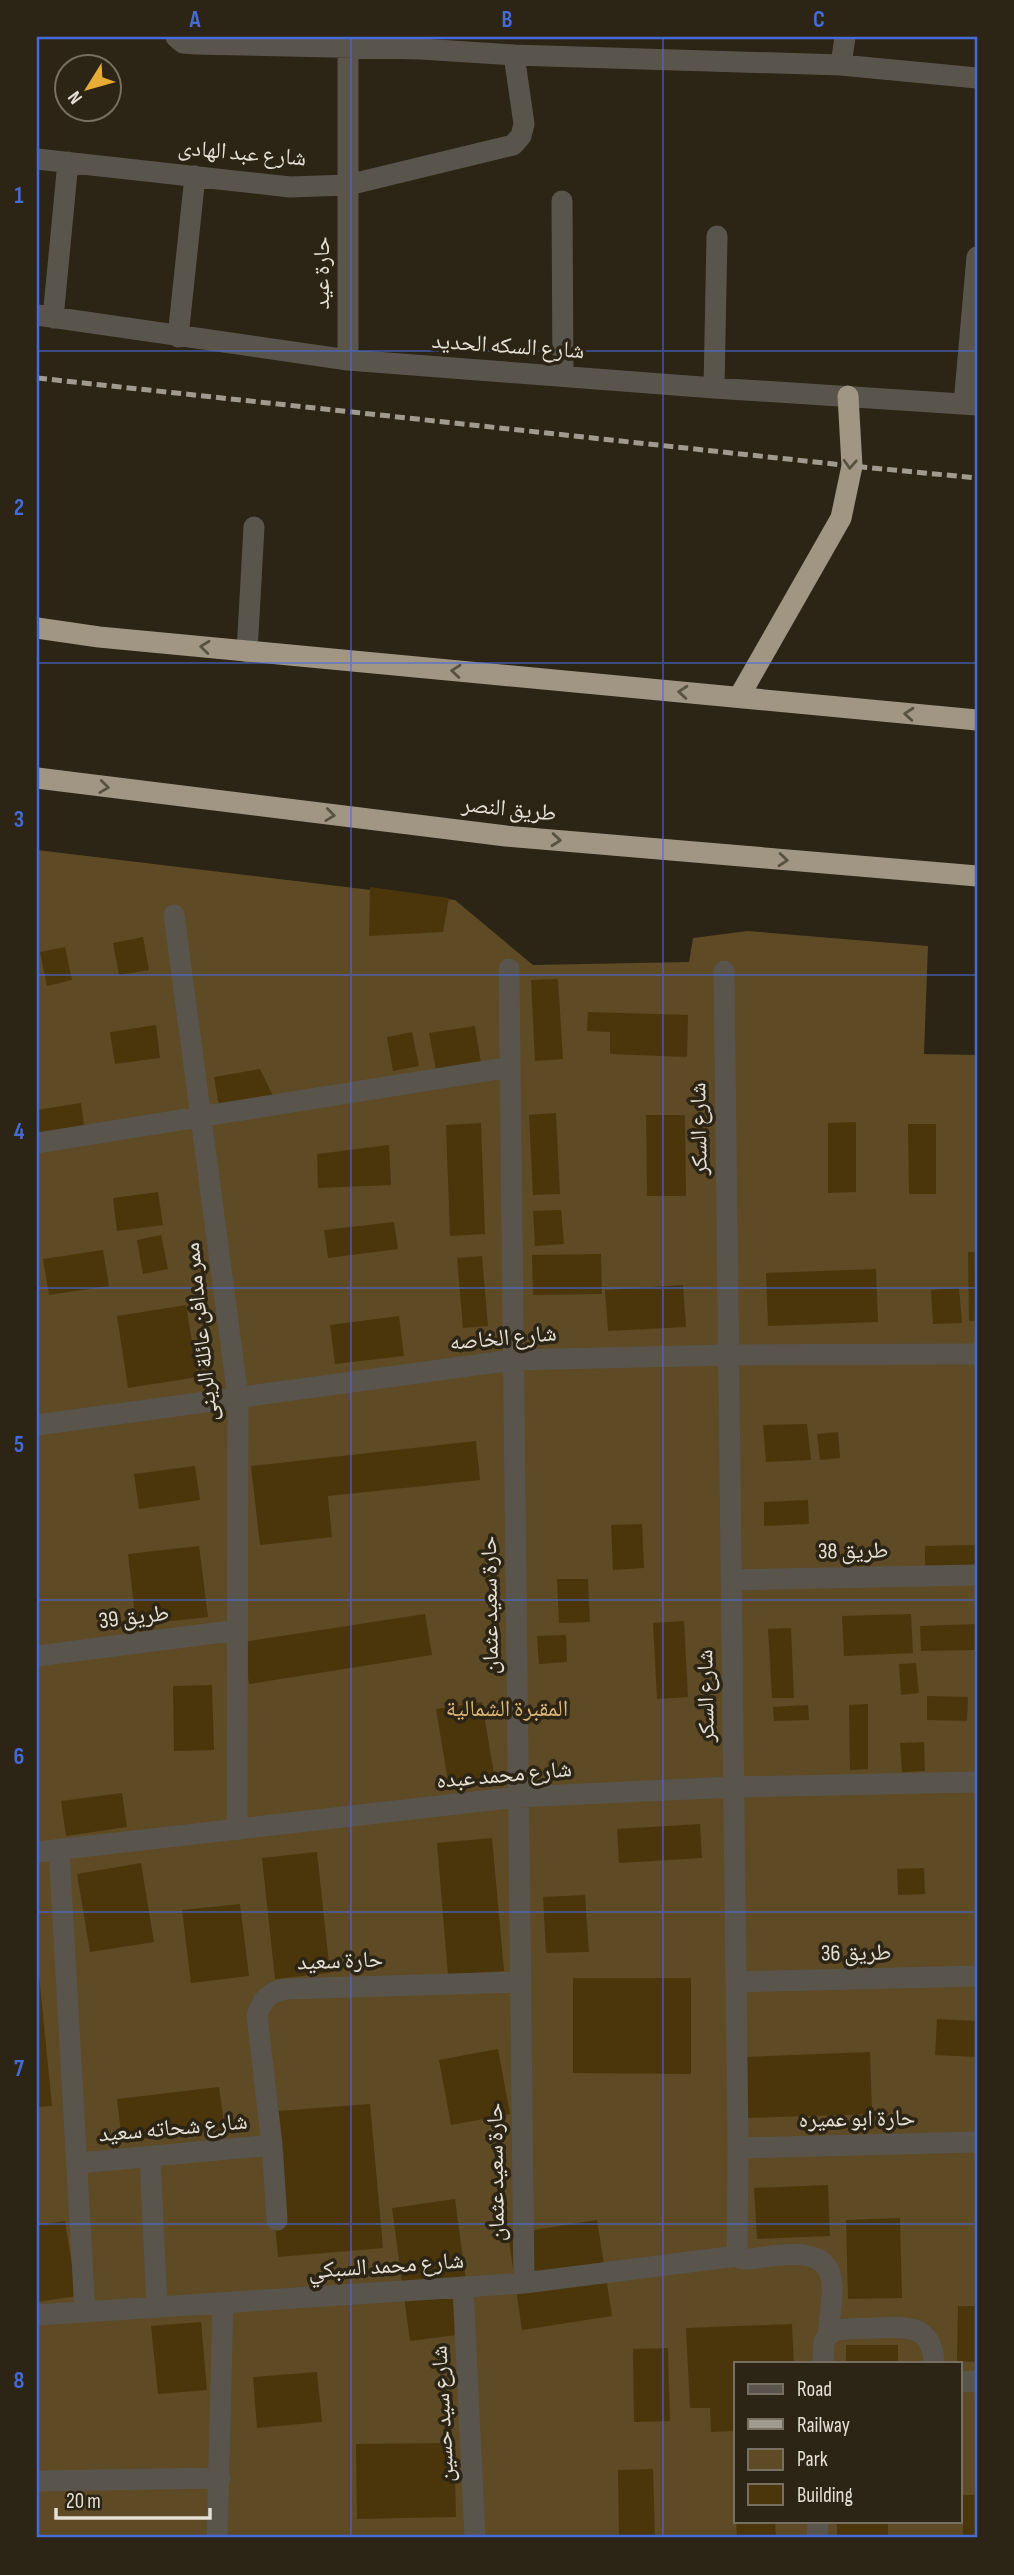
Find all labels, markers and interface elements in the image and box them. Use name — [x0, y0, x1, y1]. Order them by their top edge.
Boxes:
text: A — [189, 6, 202, 34]
text: B — [502, 6, 513, 34]
text: C — [813, 6, 825, 34]
north arrow — [52, 52, 122, 122]
text: N — [63, 86, 88, 108]
street label: شارع عبد الهادى — [177, 133, 307, 173]
text: 1 — [14, 182, 24, 210]
street label: حارة عيد — [308, 236, 336, 310]
street label: شارع السكه الحديد — [431, 327, 585, 365]
one-way arrow — [843, 459, 858, 470]
text: 2 — [14, 494, 24, 522]
one-way arrow — [200, 640, 211, 655]
one-way arrow — [450, 664, 461, 679]
one-way arrow — [677, 685, 688, 700]
one-way arrow — [903, 706, 915, 721]
one-way arrow — [99, 779, 110, 794]
street label: طريق النصر — [459, 790, 558, 828]
text: 3 — [14, 806, 24, 834]
one-way arrow — [324, 807, 336, 822]
one-way arrow — [551, 832, 562, 847]
one-way arrow — [778, 852, 789, 867]
street label: شارع السكر — [684, 1082, 714, 1177]
text: 4 — [14, 1118, 25, 1146]
street label: ممر مدافن عائلة الرينى — [178, 1241, 224, 1423]
street label: شارع الخاصه — [448, 1319, 558, 1357]
text: 5 — [14, 1431, 24, 1459]
street label: حارة سعيد عثمان — [475, 1535, 505, 1675]
street label: طريق 38 — [818, 1536, 888, 1566]
street label: طريق 39 — [97, 1599, 171, 1635]
street label: شارع السكر — [691, 1649, 721, 1744]
park label: المقبرة الشمالية — [446, 1695, 568, 1723]
text: 6 — [14, 1743, 24, 1771]
street label: شارع محمد عبده — [435, 1755, 573, 1795]
street label: طريق 36 — [821, 1938, 891, 1968]
street label: حارة سعيد — [296, 1946, 384, 1976]
text: 7 — [14, 2055, 24, 2083]
street label: حارة سعيد عثمان — [481, 2102, 511, 2242]
street label: حارة ابو عميره — [798, 2104, 916, 2134]
street label: شارع شحاته سعيد — [97, 2108, 249, 2148]
street label: شارع محمد السبكي — [307, 2247, 465, 2289]
street label: شارع سيد حسين — [425, 2345, 461, 2483]
legend — [734, 2362, 962, 2522]
text: 8 — [14, 2367, 25, 2395]
text: Road — [797, 2377, 832, 2402]
text: Railway — [797, 2413, 850, 2438]
text: Park — [797, 2447, 828, 2472]
scale bar — [56, 2477, 210, 2521]
text: Building — [797, 2483, 853, 2508]
text: 20 m — [66, 2489, 101, 2514]

